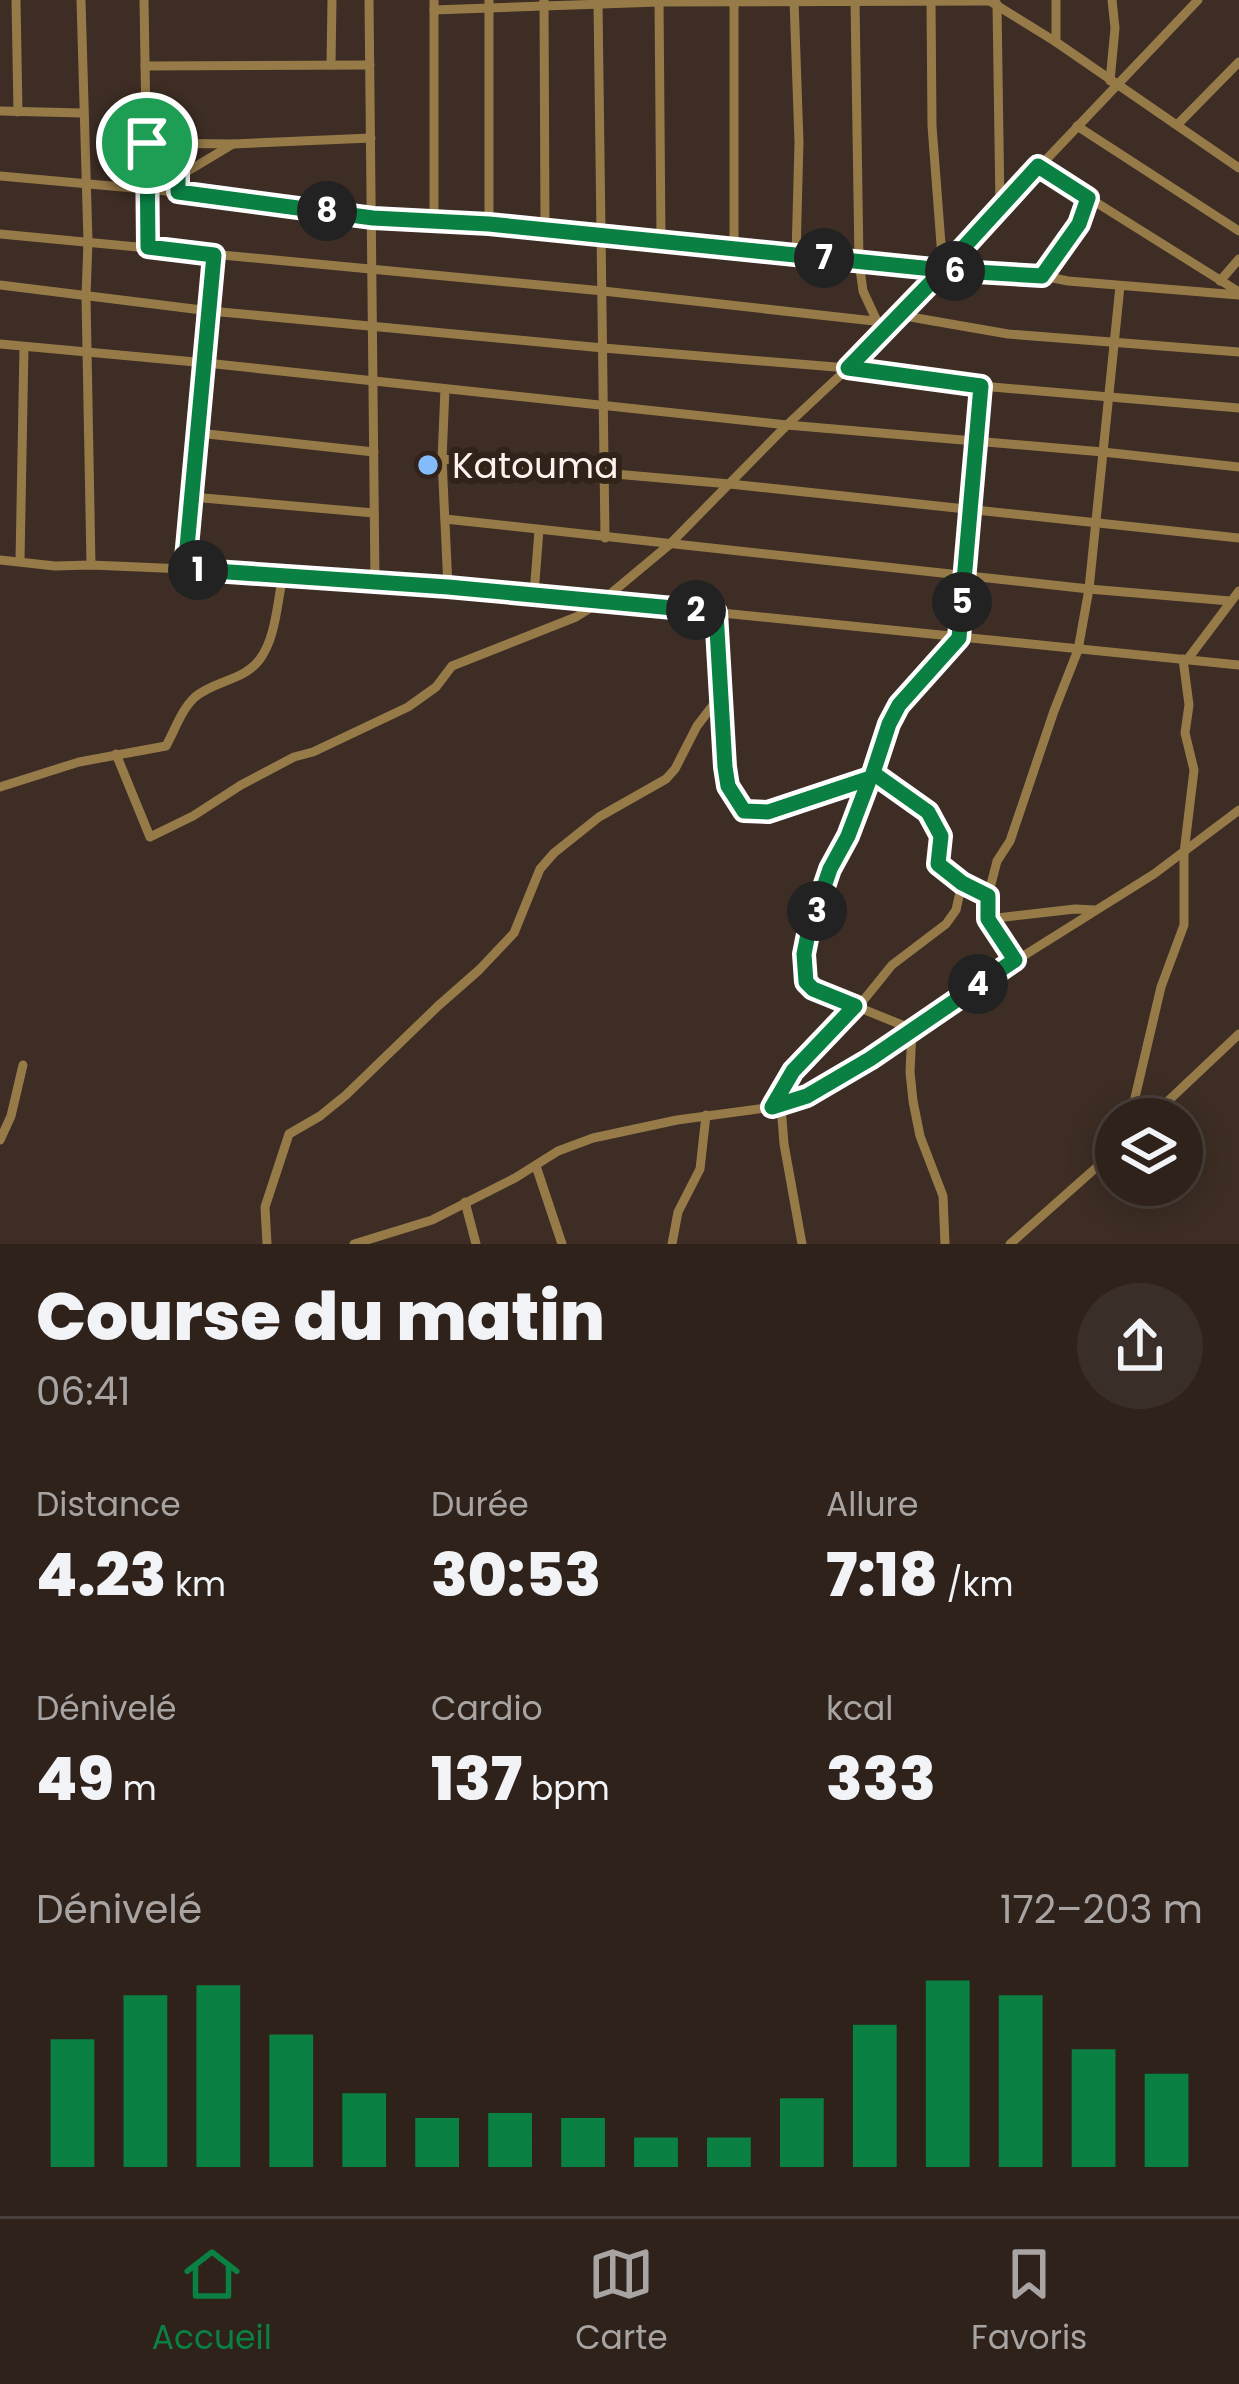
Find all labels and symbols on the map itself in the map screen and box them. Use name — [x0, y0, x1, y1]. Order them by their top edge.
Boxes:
pin — [96, 92, 198, 194]
pin: 8 — [297, 181, 357, 241]
pin: 7 — [794, 228, 854, 288]
pin: 6 — [925, 241, 985, 301]
place label: Katouma — [452, 440, 619, 491]
marker: Katouma — [415, 452, 441, 478]
pin: 1 — [168, 540, 228, 600]
pin: 5 — [932, 572, 992, 632]
pin: 2 — [666, 580, 726, 640]
pin: 3 — [787, 881, 847, 941]
pin: 4 — [948, 954, 1008, 1014]

